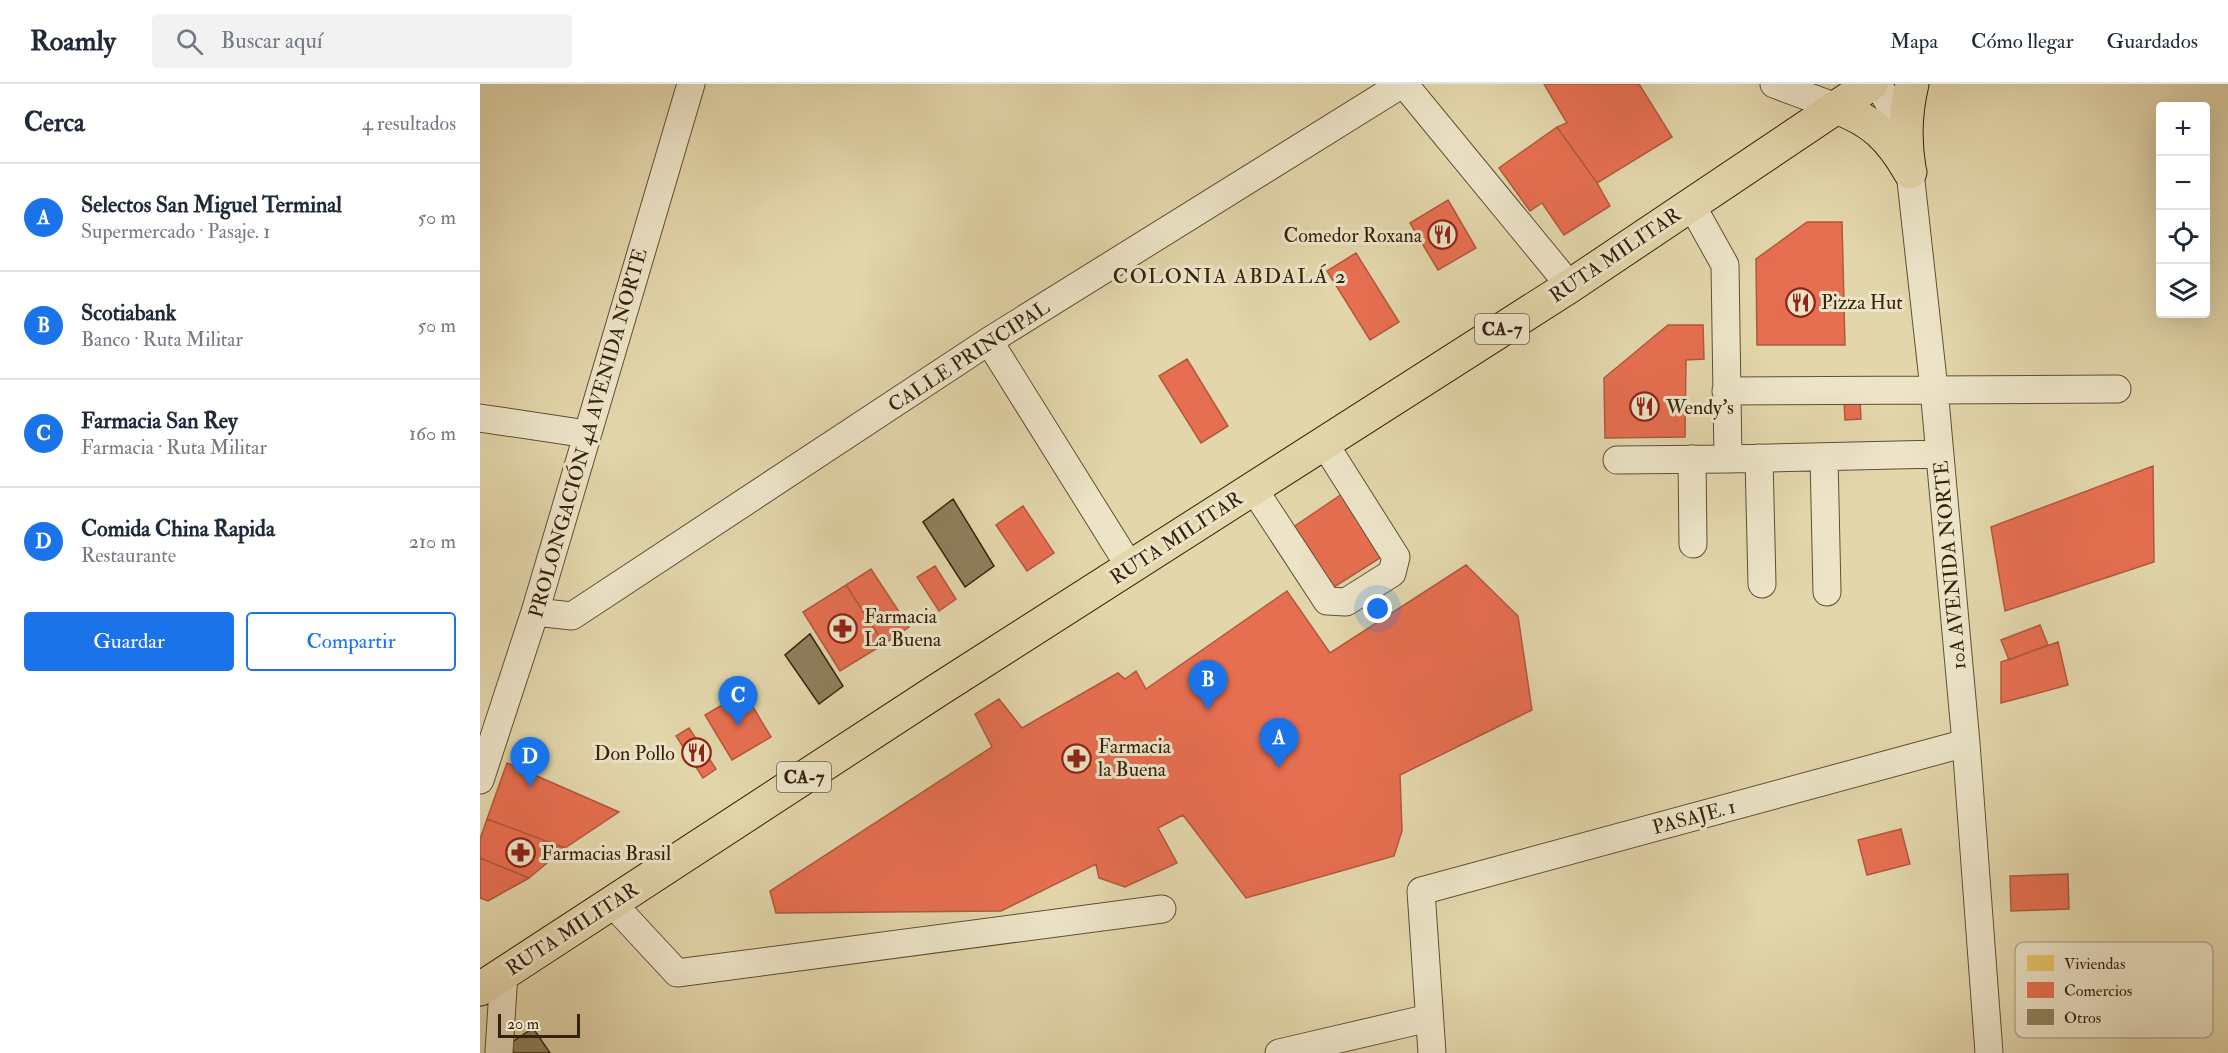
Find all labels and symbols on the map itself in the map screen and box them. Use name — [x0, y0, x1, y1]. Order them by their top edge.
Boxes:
street label: RUTA MILITAR — [1545, 201, 1686, 308]
restaurant icon: Comedor Roxana — [1427, 219, 1459, 251]
place label: Comedor Roxana — [1284, 223, 1423, 248]
street label: PROLONGACIÓN 4A AVENIDA NORTE — [522, 245, 653, 621]
district label: COLONIA ABDALÁ 2 — [1113, 263, 1347, 290]
restaurant icon: Pizza Hut — [1784, 286, 1816, 318]
place label: Pizza Hut — [1821, 290, 1903, 315]
street label: CALLE PRINCIPAL — [883, 294, 1055, 418]
road number: CA-7 — [1475, 314, 1529, 344]
restaurant icon: Wendy's — [1629, 391, 1661, 423]
place label: Wendy's — [1665, 395, 1734, 420]
street label: 10A AVENIDA NORTE — [1928, 459, 1972, 671]
street label: RUTA MILITAR — [1105, 486, 1248, 590]
your location — [1363, 594, 1392, 623]
place label: Farmacia La Buena — [864, 604, 942, 652]
pharmacy icon: Farmacia La Buena — [827, 612, 859, 644]
pin: B — [1188, 660, 1228, 710]
pin: C — [718, 676, 758, 726]
pin: A — [1260, 718, 1298, 768]
place label: Farmacia la Buena — [1098, 734, 1172, 782]
restaurant icon: Don Pollo — [680, 737, 712, 769]
pin: D — [511, 738, 550, 787]
place label: Don Pollo — [594, 741, 675, 766]
pharmacy icon: Farmacia la Buena — [1061, 742, 1093, 774]
road number: CA-7 — [777, 762, 831, 792]
street label: PASAJE. 1 — [1650, 794, 1738, 840]
pharmacy icon: Farmacias Brasil — [504, 837, 536, 869]
place label: Farmacias Brasil — [541, 841, 671, 866]
street label: RUTA MILITAR — [501, 877, 644, 981]
legend — [2015, 942, 2213, 1038]
text: Viviendas — [2064, 954, 2125, 974]
text: Comercios — [2064, 981, 2132, 1001]
text: Otros — [2064, 1008, 2101, 1028]
scale bar — [498, 1011, 580, 1038]

